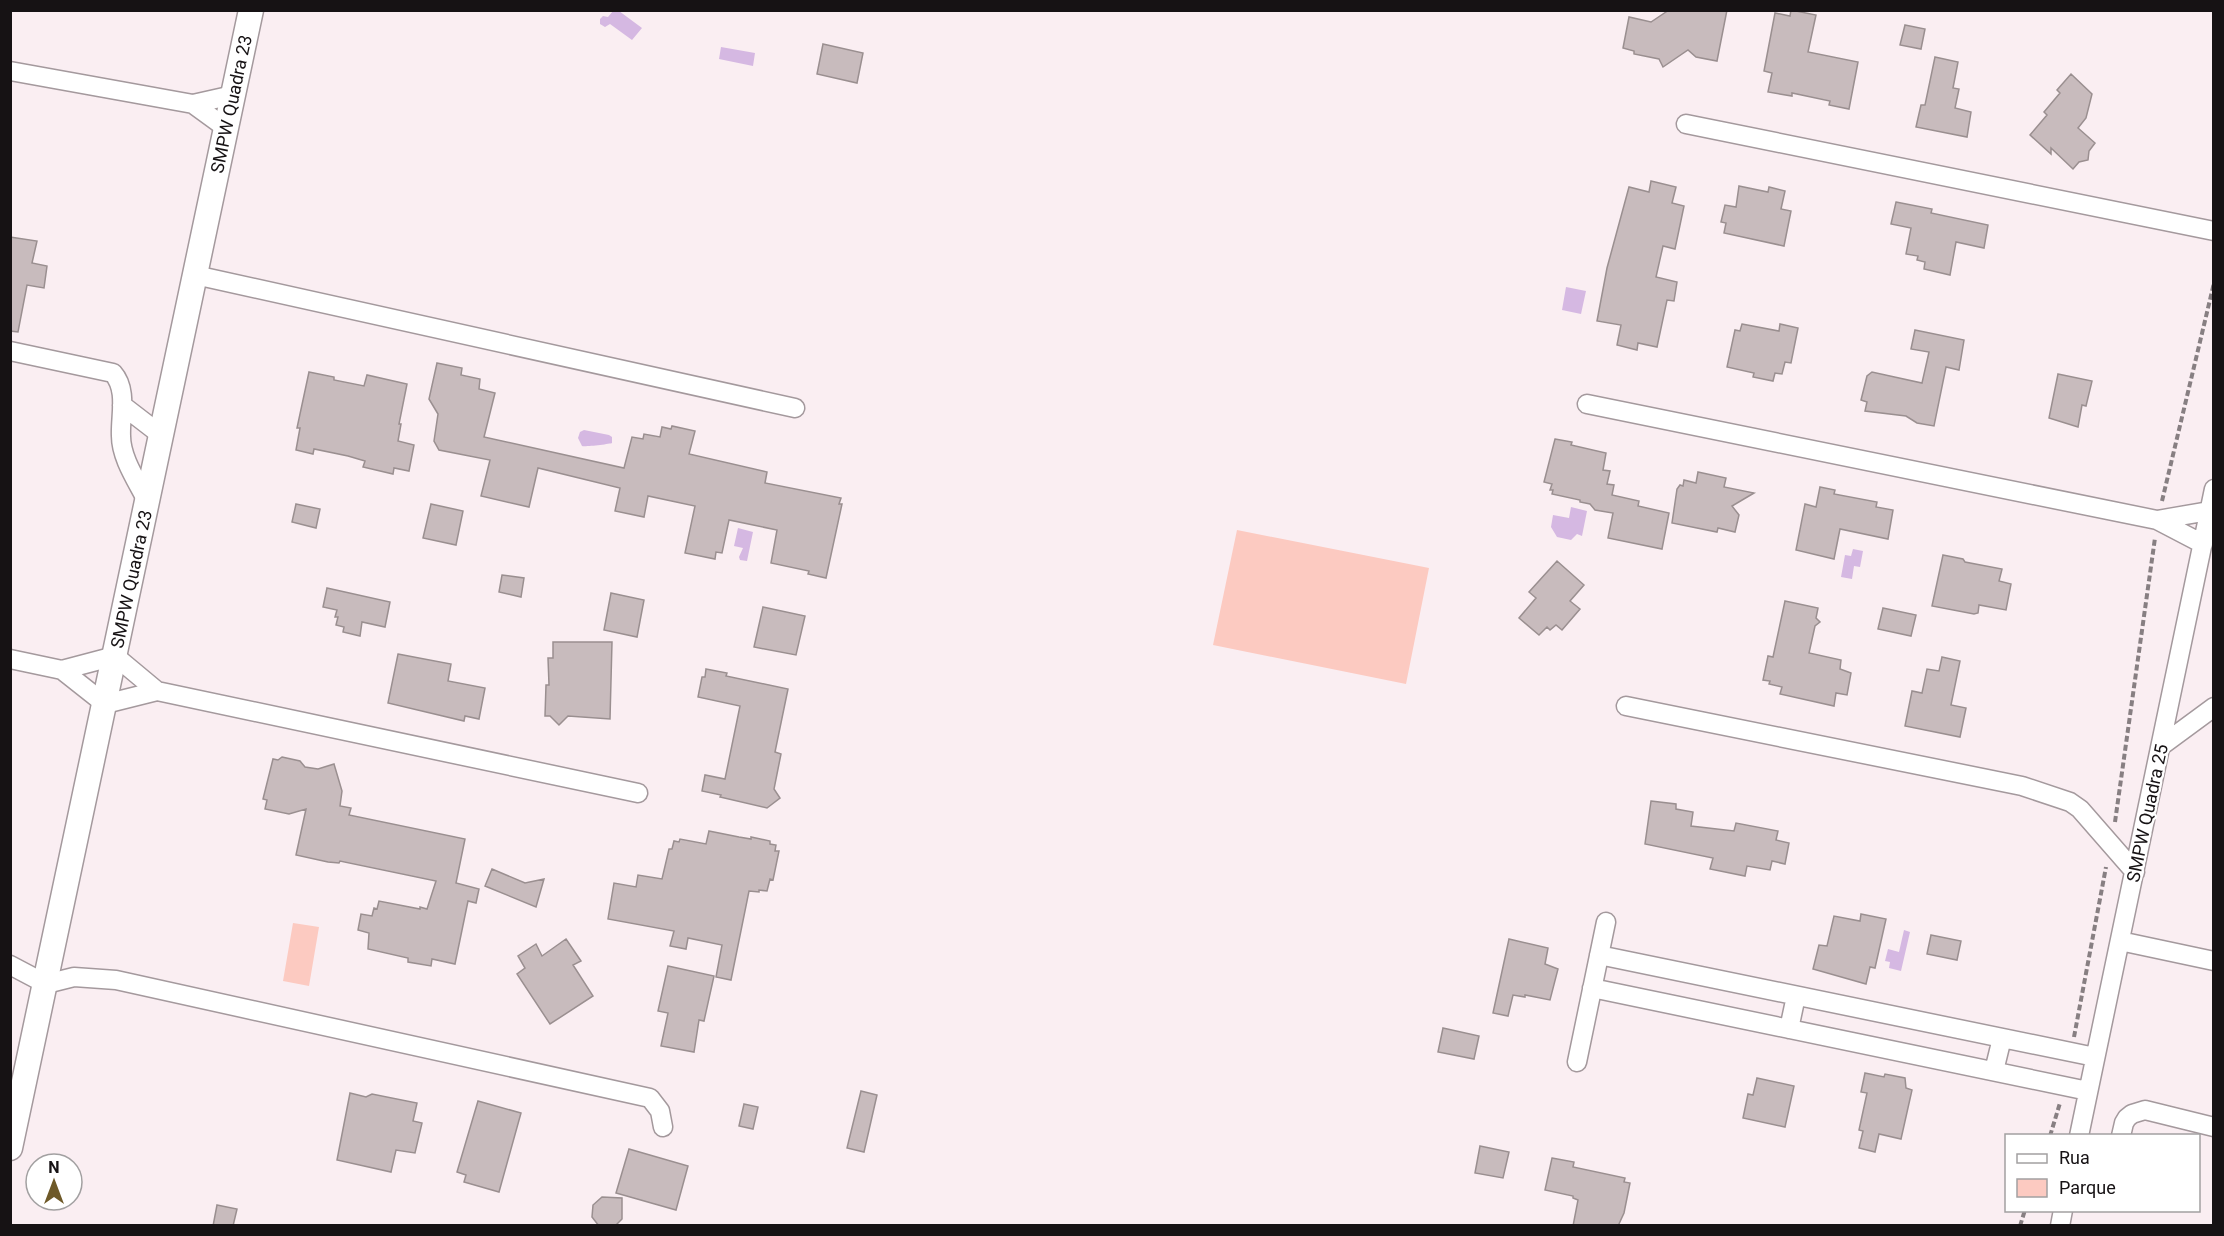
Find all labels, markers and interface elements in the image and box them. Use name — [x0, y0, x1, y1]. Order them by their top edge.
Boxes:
street label: SMPW Quadra 23 — [206, 33, 256, 175]
street label: SMPW Quadra 23 — [106, 508, 156, 650]
street label: SMPW Quadra 25 — [2122, 742, 2172, 884]
legend — [2005, 1134, 2200, 1212]
text: Rua — [2059, 1147, 2090, 1168]
north arrow — [24, 1152, 84, 1212]
text: N — [48, 1158, 60, 1177]
text: Parque — [2059, 1177, 2116, 1198]

